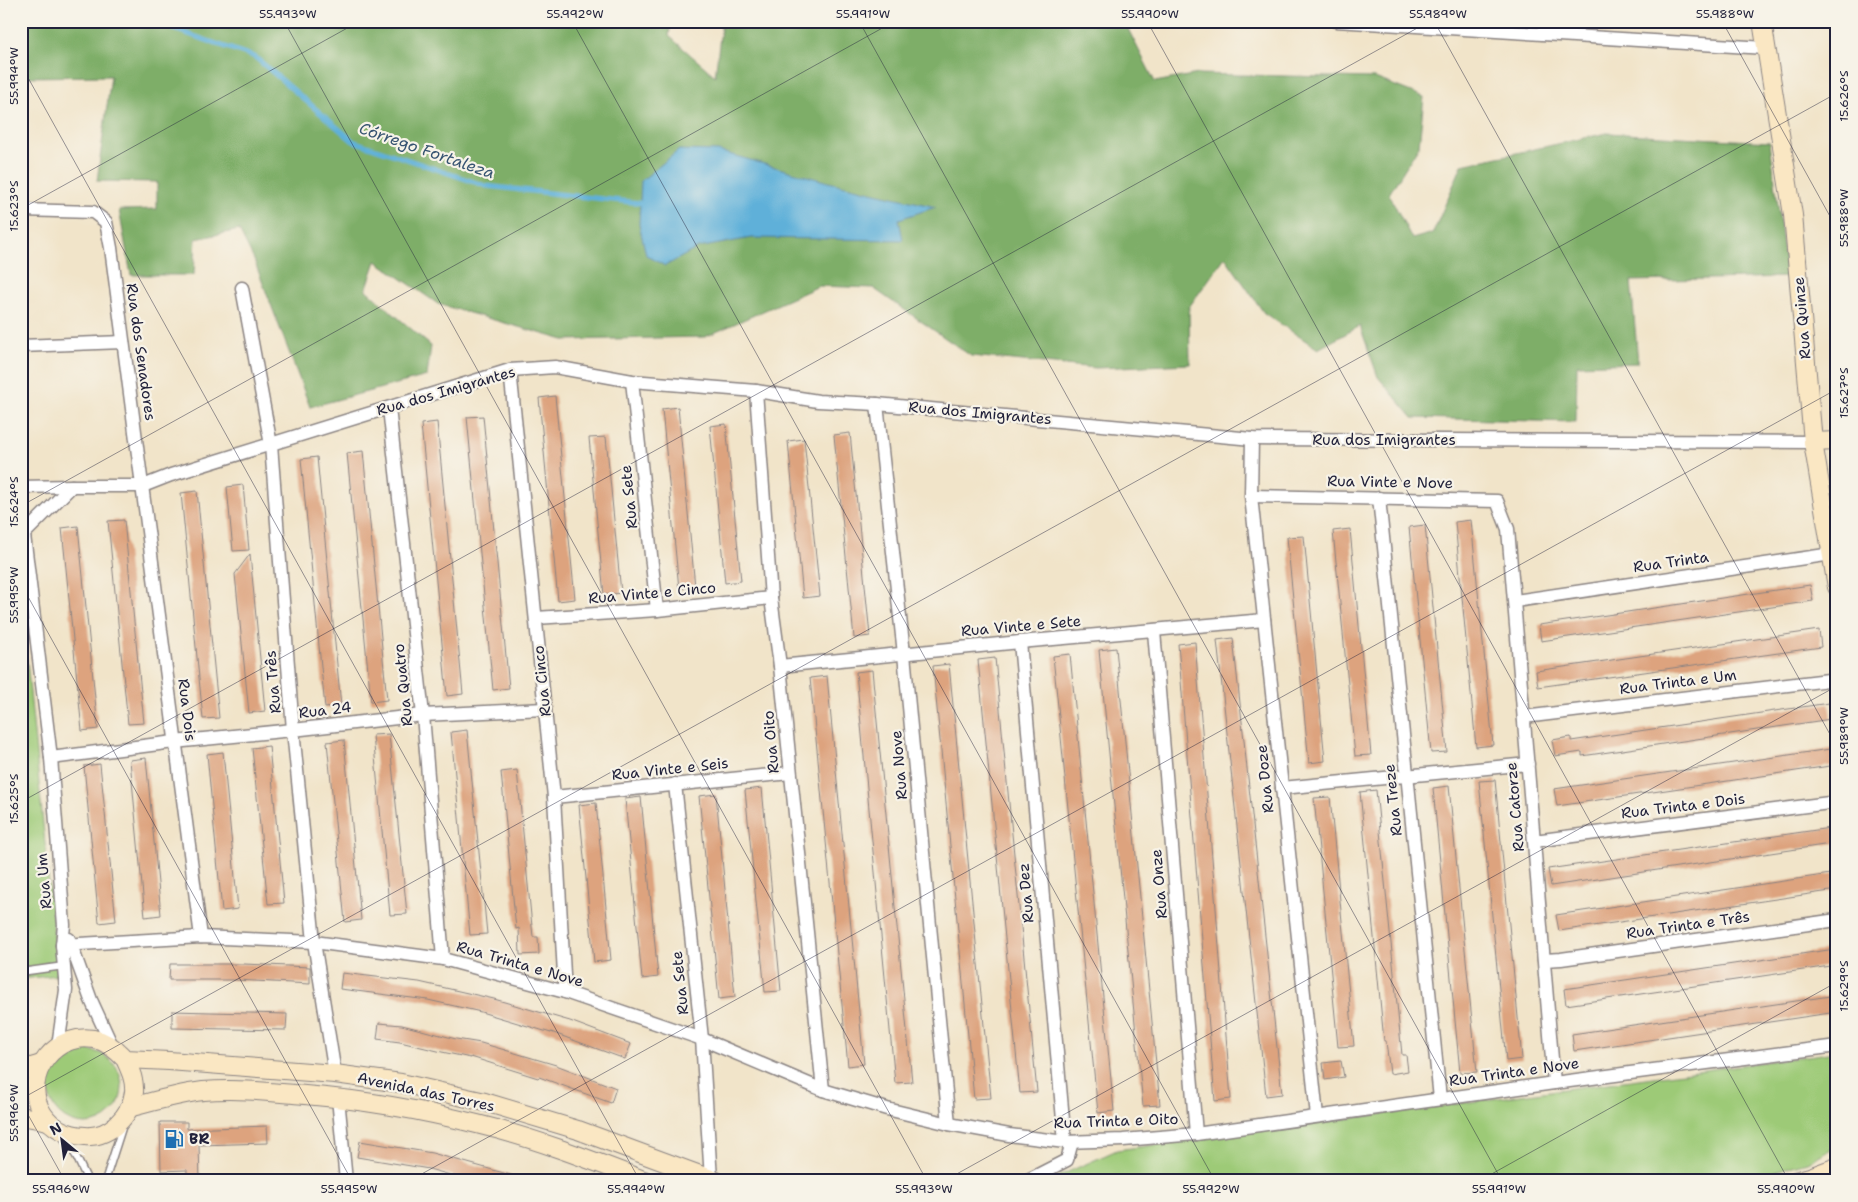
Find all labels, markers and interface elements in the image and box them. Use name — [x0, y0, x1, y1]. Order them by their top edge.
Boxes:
text: 55.993°W — [259, 6, 317, 22]
text: 55.992°W — [546, 6, 604, 22]
text: 55.991°W — [836, 6, 890, 22]
text: 55.990°W — [1121, 6, 1179, 22]
text: 55.989°W — [1409, 6, 1467, 22]
text: 55.988°W — [1696, 6, 1754, 22]
text: 55.994°W — [6, 47, 22, 105]
text: 15.626°S — [1836, 70, 1852, 122]
water label: Córrego Fortaleza — [356, 117, 497, 184]
text: 15.623°S — [6, 180, 22, 232]
text: 55.988°W — [1836, 189, 1852, 247]
street label: Rua Quinze — [1788, 276, 1816, 360]
street label: Rua dos Senadores — [121, 282, 161, 422]
street label: Rua dos Imigrantes — [374, 362, 518, 420]
text: 15.627°S — [1836, 367, 1852, 419]
street label: Rua dos Imigrantes — [908, 397, 1052, 429]
street label: Rua dos Imigrantes — [1312, 430, 1456, 450]
street label: Rua Sete — [616, 464, 642, 530]
street label: Rua Vinte e Nove — [1327, 471, 1453, 493]
text: 15.624°S — [6, 476, 22, 528]
street label: Rua Trinta — [1632, 547, 1711, 577]
text: 55.995°W — [6, 566, 22, 624]
street label: Rua Vinte e Cinco — [587, 577, 717, 609]
street label: Rua Vinte e Sete — [960, 611, 1082, 641]
street label: Rua Quatro — [389, 643, 417, 727]
street label: Rua Cinco — [528, 644, 556, 718]
street label: Rua Três — [260, 650, 286, 714]
street label: Rua Trinta e Um — [1618, 665, 1738, 699]
street label: Rua Dois — [173, 678, 201, 742]
street label: Rua 24 — [297, 697, 353, 723]
text: 55.989°W — [1836, 707, 1852, 765]
street label: Rua Oito — [758, 710, 784, 774]
street label: Rua Nove — [886, 730, 912, 800]
street label: Rua Doze — [1251, 744, 1279, 814]
street label: Rua Vinte e Seis — [611, 753, 729, 785]
street label: Rua Catorze — [1501, 761, 1529, 853]
street label: Rua Treze — [1379, 763, 1407, 837]
text: 15.625°S — [6, 773, 22, 824]
street label: Rua Trinta e Dois — [1620, 788, 1746, 824]
street label: Rua Onze — [1146, 848, 1172, 920]
street label: Rua Um — [32, 852, 56, 910]
street label: Rua Dez — [1013, 862, 1039, 924]
street label: Rua Trinta e Três — [1625, 906, 1751, 944]
street label: Rua Trinta e Nove — [454, 936, 586, 992]
street label: Rua Sete — [667, 950, 693, 1016]
text: 15.629°S — [1836, 960, 1852, 1012]
street label: Rua Trinta e Nove — [1448, 1053, 1580, 1091]
street label: Avenida das Torres — [355, 1068, 497, 1116]
text: 55.996°W — [6, 1084, 22, 1142]
street label: Rua Trinta e Oito — [1053, 1109, 1179, 1133]
north arrow — [38, 1114, 88, 1164]
text: N — [46, 1118, 65, 1139]
fuel station icon: BR — [163, 1128, 185, 1150]
place label: BR — [189, 1129, 210, 1149]
text: 55.996°W — [32, 1181, 90, 1197]
text: 55.995°W — [320, 1181, 378, 1197]
text: 55.994°W — [607, 1181, 665, 1197]
text: 55.993°W — [895, 1181, 953, 1197]
text: 55.992°W — [1182, 1181, 1240, 1197]
text: 55.991°W — [1472, 1181, 1526, 1197]
text: 55.990°W — [1757, 1181, 1815, 1197]

